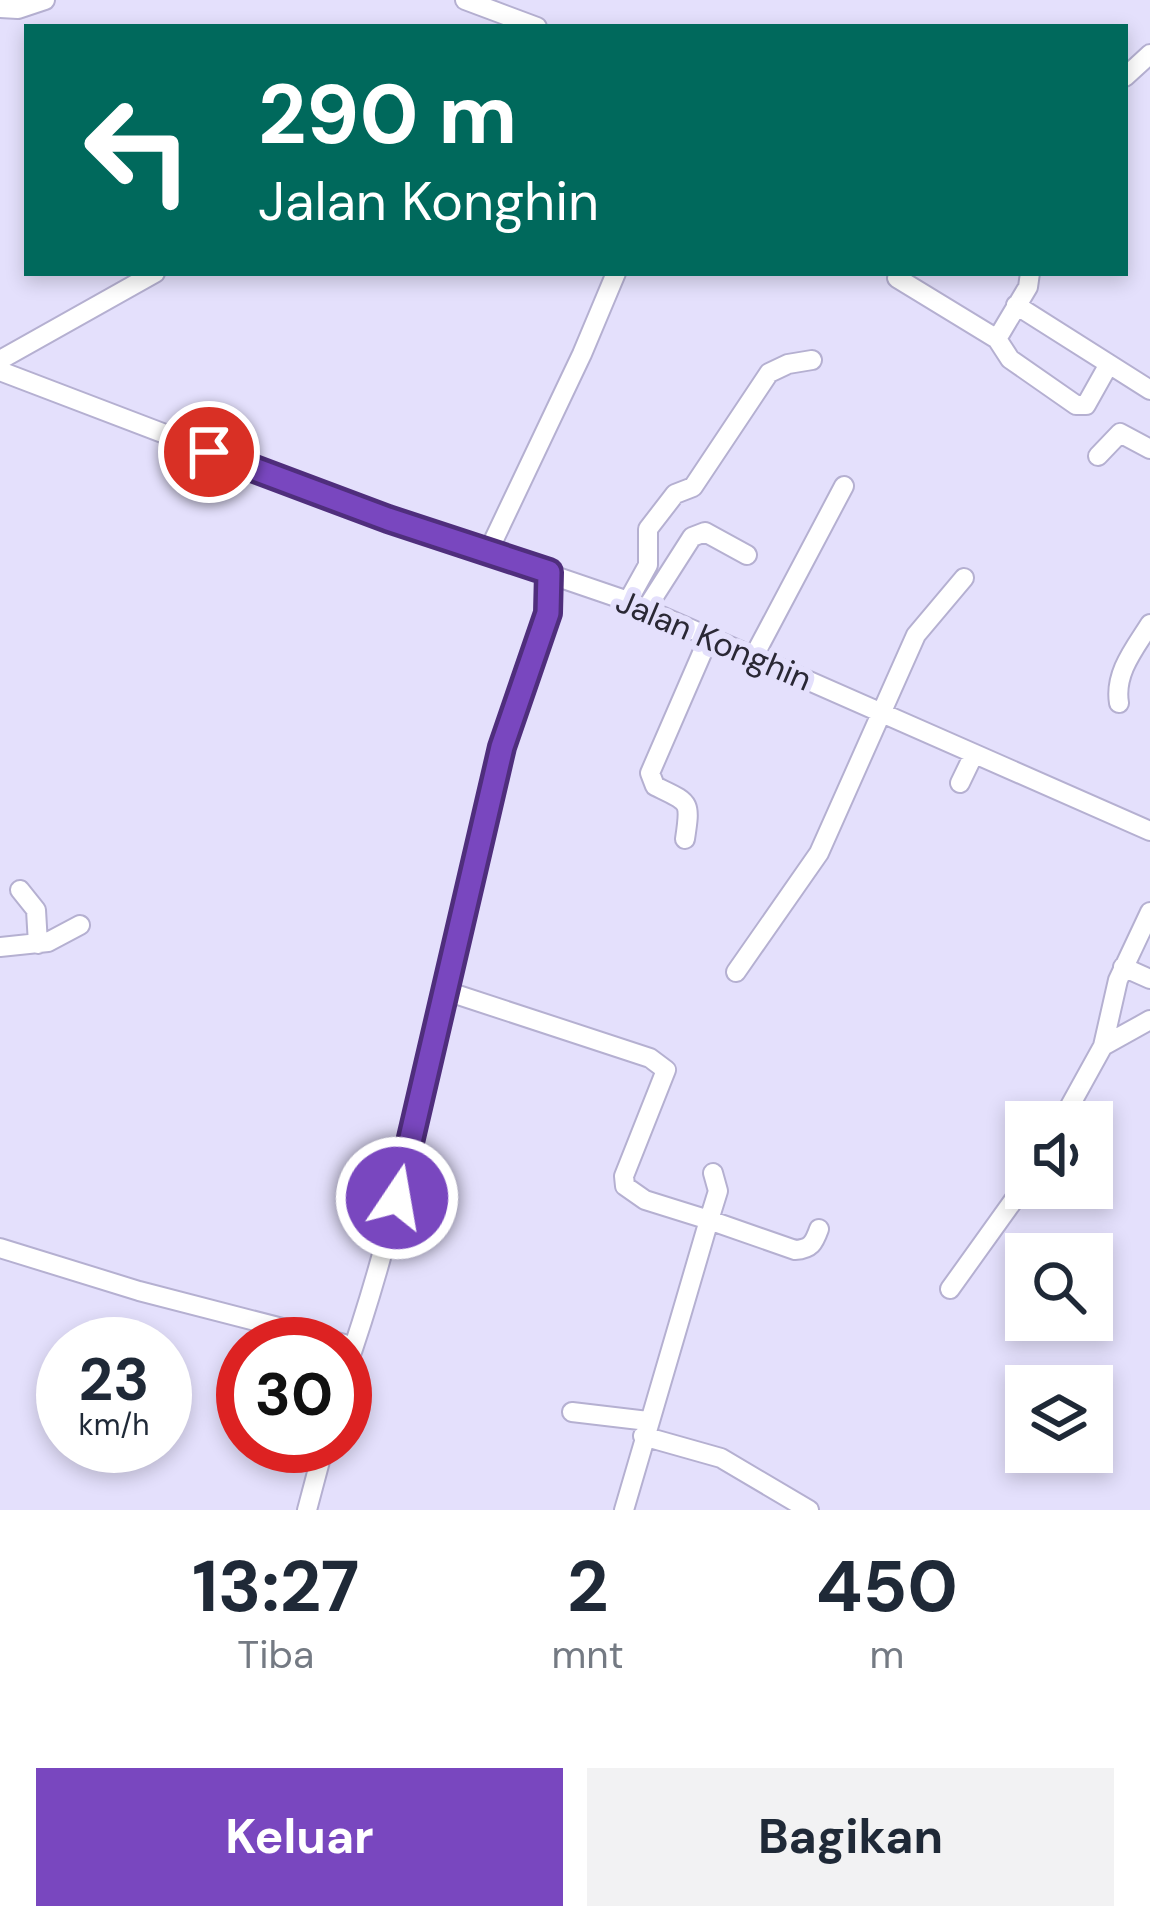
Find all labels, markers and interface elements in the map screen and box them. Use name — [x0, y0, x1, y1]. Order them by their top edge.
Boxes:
text: 290 m — [258, 60, 517, 169]
icon: left — [60, 72, 216, 228]
text: Jalan Konghin — [258, 166, 599, 237]
pin — [158, 401, 260, 503]
icon: arrive — [176, 419, 242, 485]
street label: Jalan Konghin — [610, 579, 818, 701]
map controls — [1005, 1101, 1113, 1473]
button: sound — [1005, 1101, 1113, 1209]
position arrow — [334, 1135, 460, 1261]
button: search — [1005, 1233, 1113, 1341]
speed limit sign: 30 — [216, 1317, 372, 1473]
text: 23 — [79, 1340, 149, 1419]
button: layers — [1005, 1365, 1113, 1473]
text: km/h — [79, 1405, 149, 1444]
text: 13:27 — [192, 1540, 360, 1633]
text: 2 — [567, 1540, 608, 1633]
text: 450 — [816, 1540, 958, 1633]
text: Tiba — [237, 1629, 314, 1680]
text: mnt — [551, 1629, 624, 1680]
text: m — [870, 1629, 904, 1680]
button: Keluar — [36, 1768, 563, 1906]
button: Bagikan — [587, 1768, 1114, 1906]

